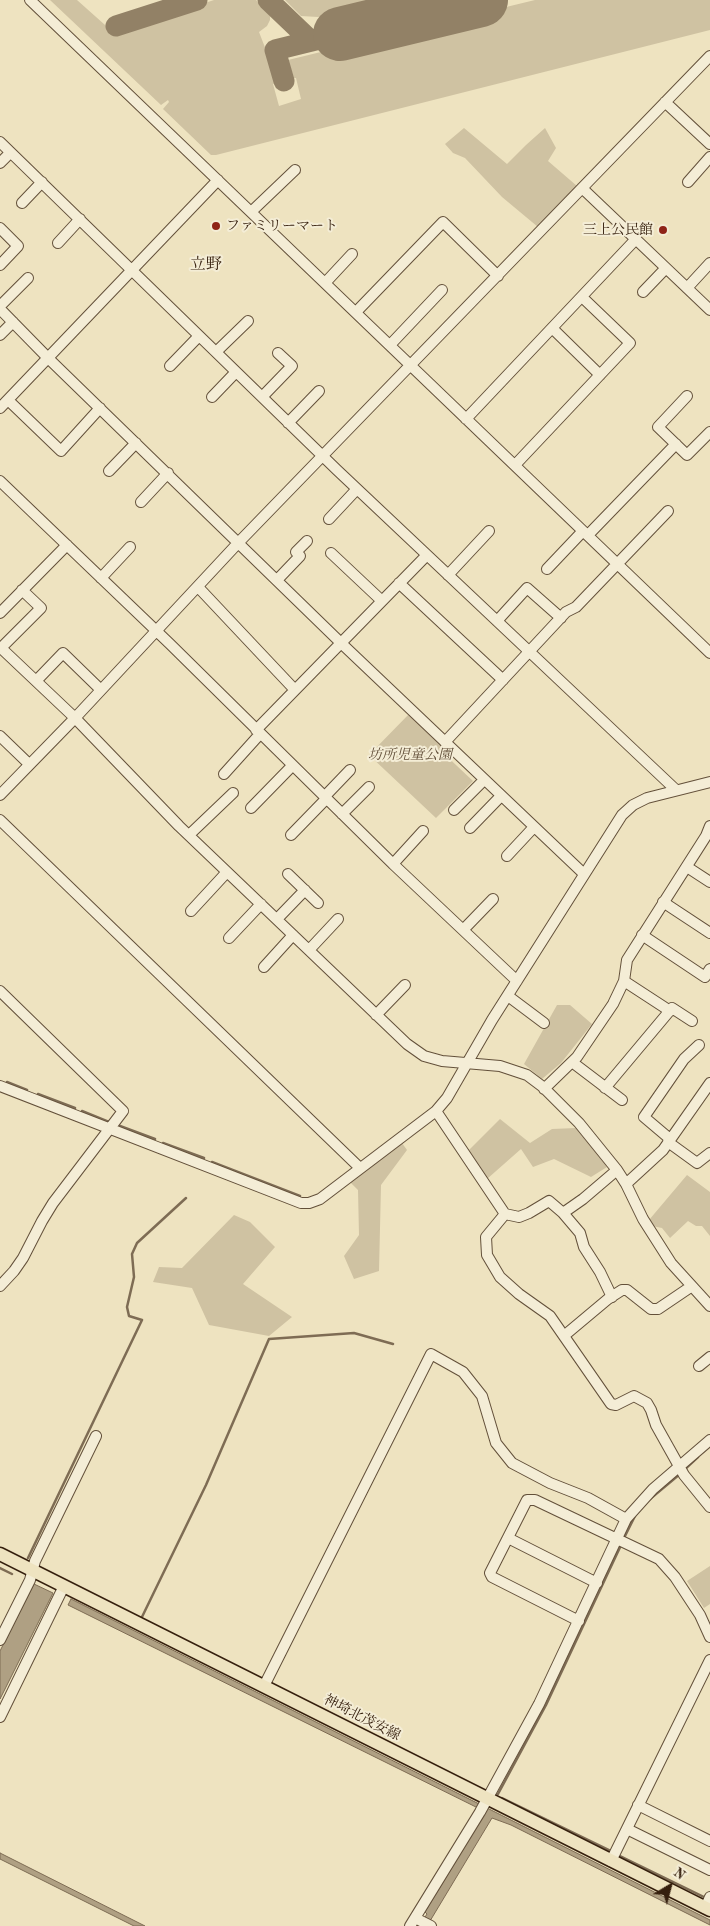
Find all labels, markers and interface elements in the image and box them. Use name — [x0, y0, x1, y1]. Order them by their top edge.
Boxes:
place label: ファミリーマート — [226, 218, 338, 234]
marker: ファミリーマート — [210, 220, 222, 232]
place label: 三上公民館 — [583, 222, 653, 238]
marker: 三上公民館 — [657, 224, 669, 236]
district label: 立野 — [190, 255, 222, 275]
park label: 坊所児童公園 — [368, 747, 452, 763]
street label: 神埼北茂安線 — [321, 1691, 403, 1745]
north arrow — [645, 1861, 695, 1911]
text: N — [671, 1865, 688, 1883]

